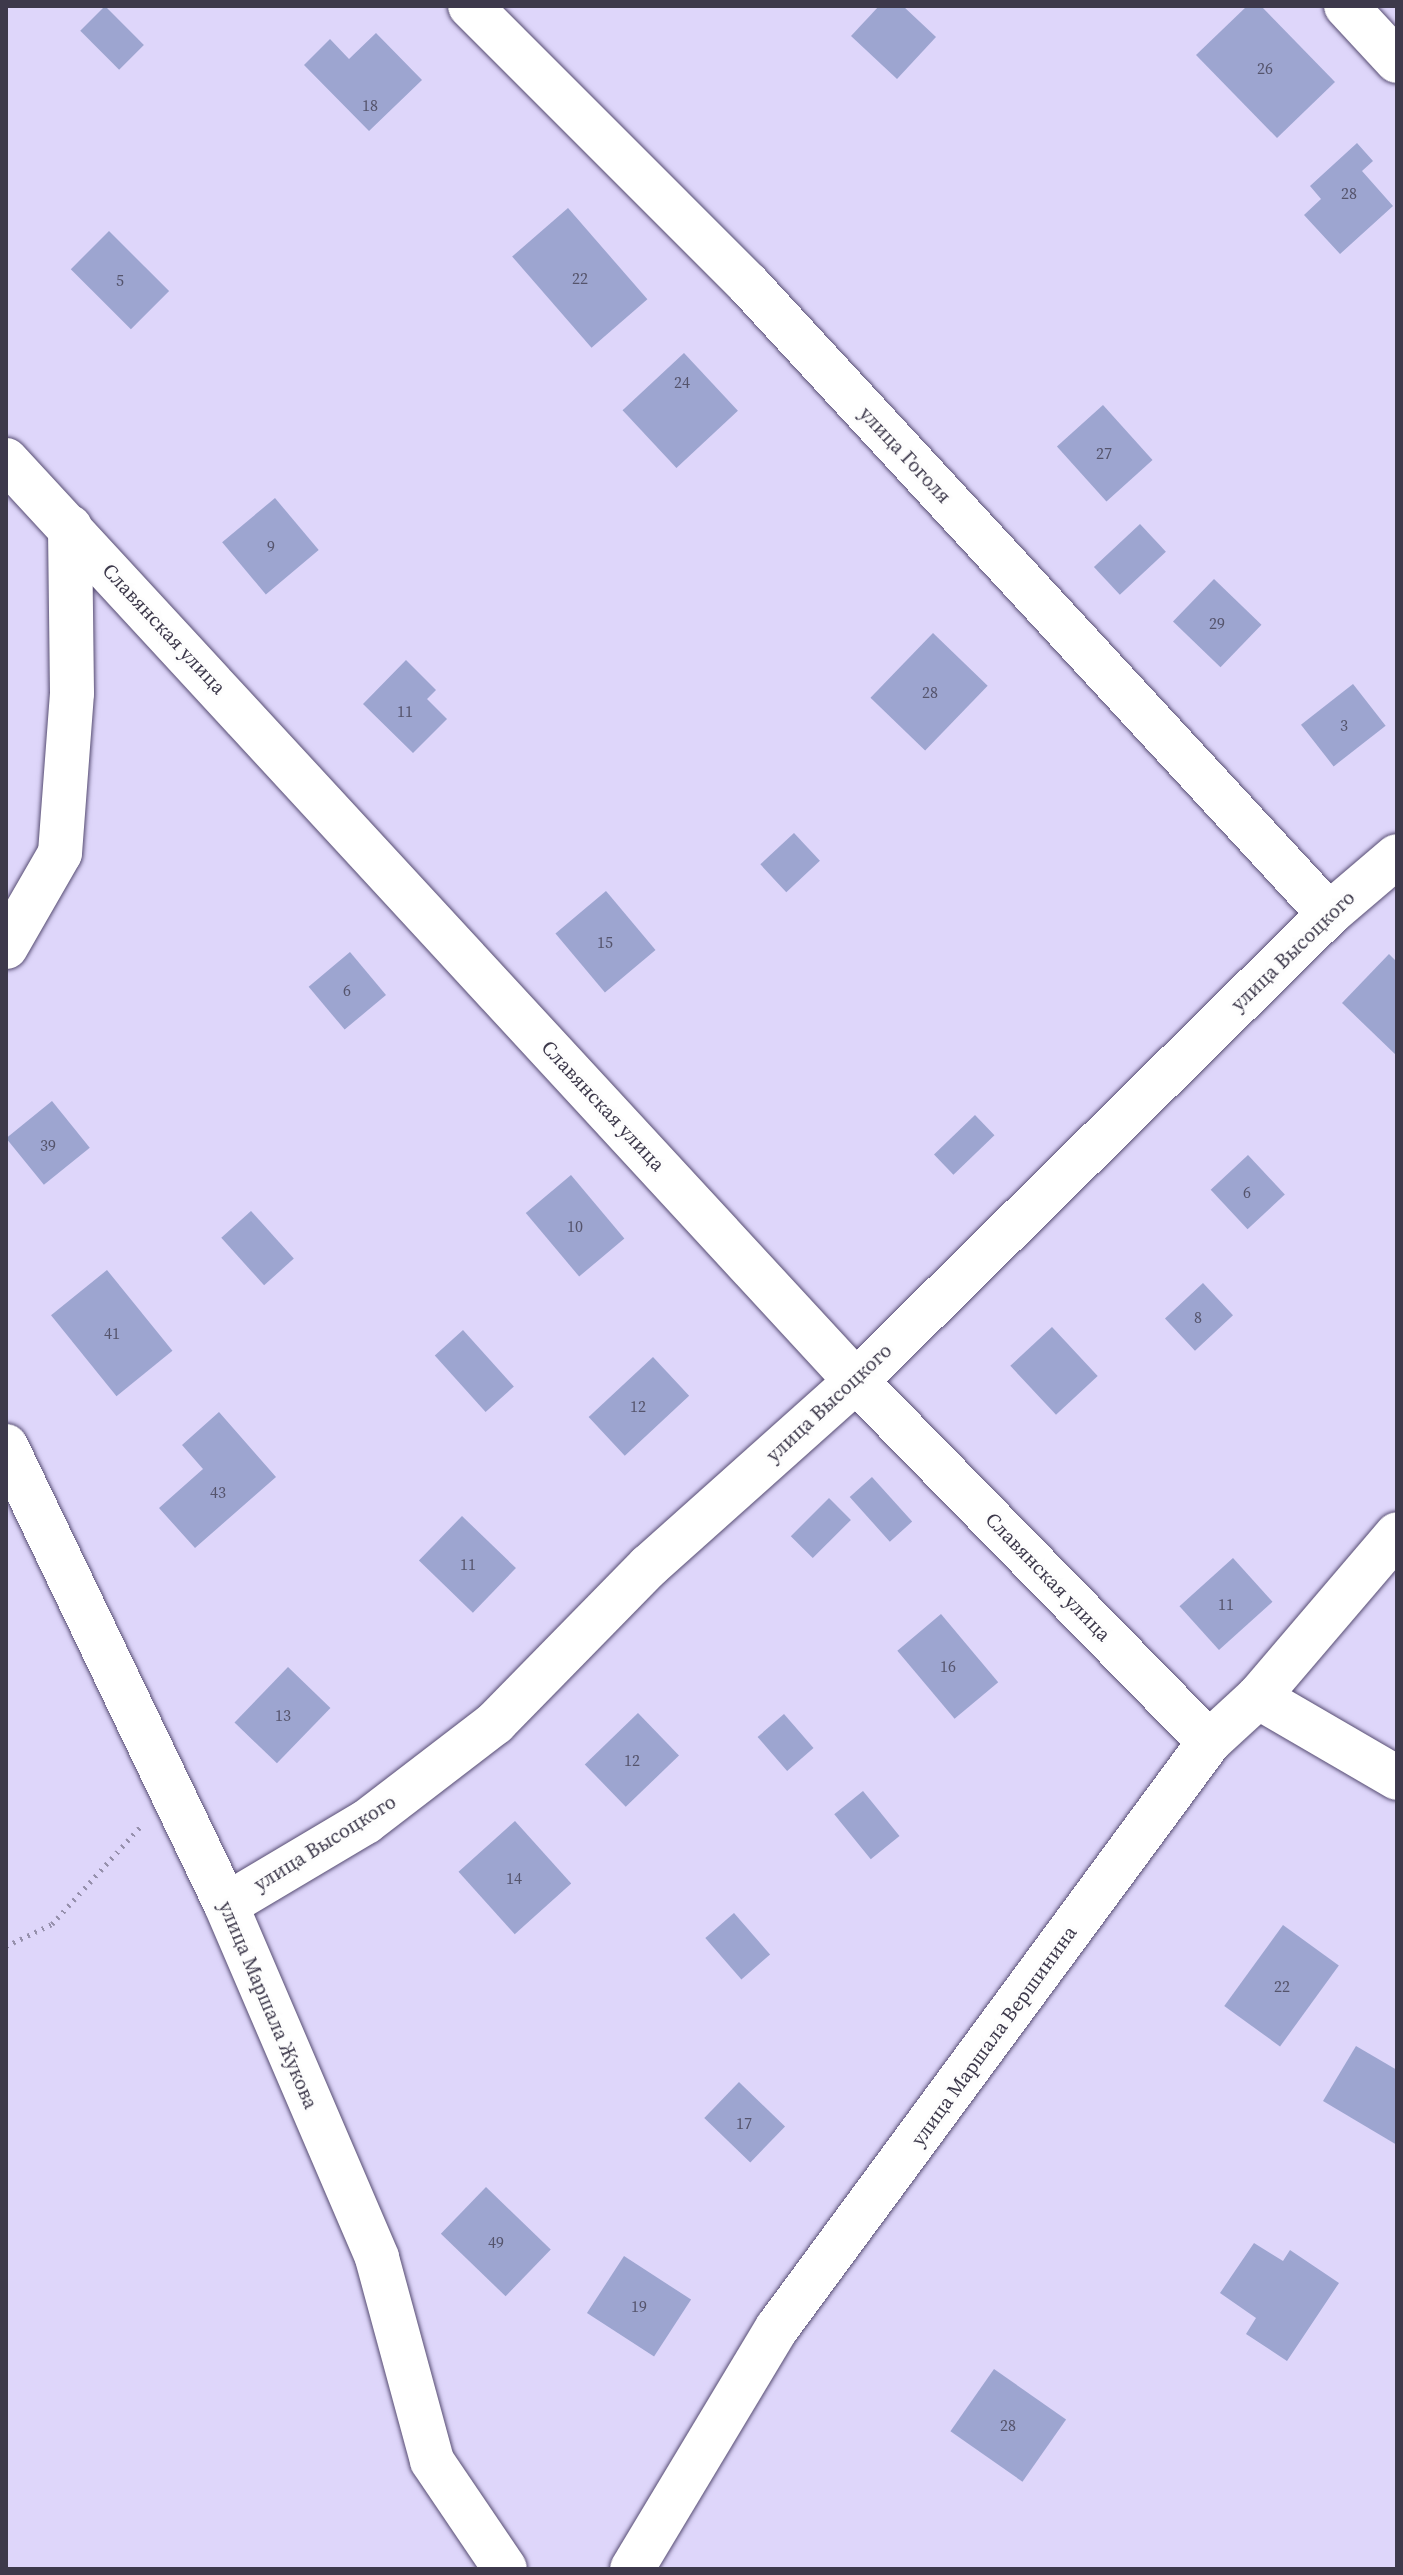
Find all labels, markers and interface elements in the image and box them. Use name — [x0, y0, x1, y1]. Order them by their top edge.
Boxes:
house number: 26 — [1257, 58, 1273, 78]
house number: 18 — [362, 95, 378, 115]
house number: 28 — [1341, 183, 1357, 203]
house number: 22 — [572, 268, 588, 288]
house number: 5 — [116, 270, 124, 290]
house number: 24 — [674, 372, 690, 392]
street label: улица Гоголя — [854, 402, 956, 508]
house number: 27 — [1096, 443, 1112, 463]
house number: 9 — [267, 536, 275, 556]
street label: Славянская улица — [97, 559, 231, 699]
house number: 29 — [1209, 613, 1225, 633]
house number: 28 — [922, 682, 938, 702]
house number: 11 — [397, 701, 413, 721]
house number: 3 — [1340, 715, 1348, 735]
street label: улица Высоцкого — [1226, 886, 1360, 1016]
house number: 15 — [597, 932, 613, 952]
house number: 6 — [343, 980, 351, 1000]
street label: Славянская улица — [536, 1036, 670, 1176]
house number: 39 — [40, 1135, 56, 1155]
house number: 6 — [1243, 1182, 1251, 1202]
house number: 10 — [567, 1216, 583, 1236]
house number: 8 — [1194, 1307, 1202, 1327]
house number: 41 — [104, 1323, 120, 1343]
street label: улица Высоцкого — [761, 1339, 897, 1467]
house number: 12 — [630, 1396, 646, 1416]
house number: 43 — [210, 1482, 226, 1502]
street label: Славянская улица — [980, 1508, 1116, 1646]
house number: 11 — [460, 1554, 476, 1574]
house number: 11 — [1218, 1594, 1234, 1614]
house number: 16 — [940, 1656, 956, 1676]
house number: 13 — [275, 1705, 291, 1725]
house number: 12 — [624, 1750, 640, 1770]
street label: улица Высоцкого — [249, 1790, 401, 1896]
house number: 14 — [506, 1868, 522, 1888]
street label: улица Маршала Жукова — [213, 1897, 323, 2113]
street label: улица Маршала Вершинина — [906, 1921, 1082, 2151]
house number: 22 — [1274, 1976, 1290, 1996]
house number: 17 — [736, 2113, 752, 2133]
house number: 49 — [488, 2232, 504, 2252]
house number: 19 — [631, 2296, 647, 2316]
house number: 28 — [1000, 2415, 1016, 2435]

